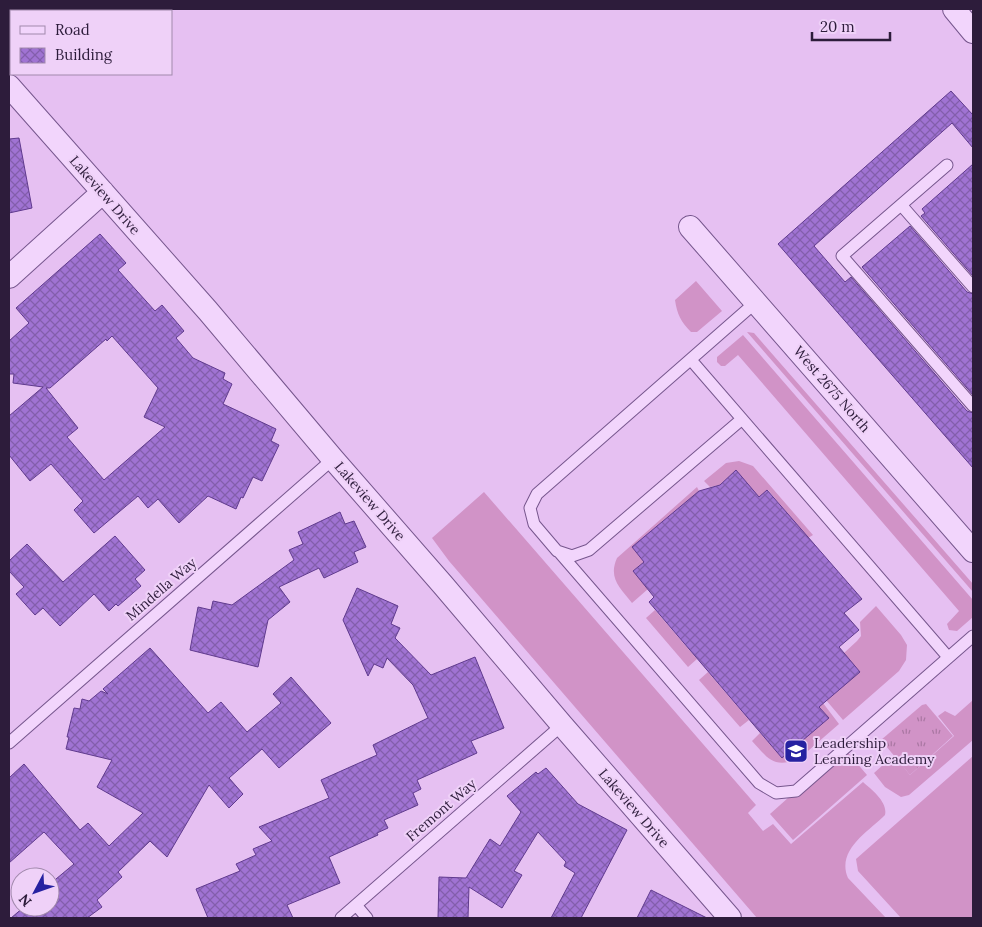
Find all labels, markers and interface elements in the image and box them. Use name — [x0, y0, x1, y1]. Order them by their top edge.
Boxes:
legend — [10, 10, 172, 75]
scale bar — [812, 10, 890, 42]
text: 20 m — [820, 17, 855, 36]
text: Road — [55, 20, 90, 39]
text: Building — [55, 45, 113, 64]
street label: Lakeview Drive — [66, 152, 145, 239]
street label: West 2675 North — [790, 342, 874, 436]
street label: Lakeview Drive — [331, 458, 410, 545]
street label: Mindella Way — [122, 553, 200, 625]
place label: Leadership Learning Academy — [814, 734, 935, 768]
school or university icon: Leadership Learning Academy — [783, 738, 809, 764]
street label: Lakeview Drive — [595, 765, 674, 852]
street label: Fremont Way — [402, 774, 480, 845]
north arrow — [10, 867, 60, 917]
text: N — [15, 890, 36, 911]

